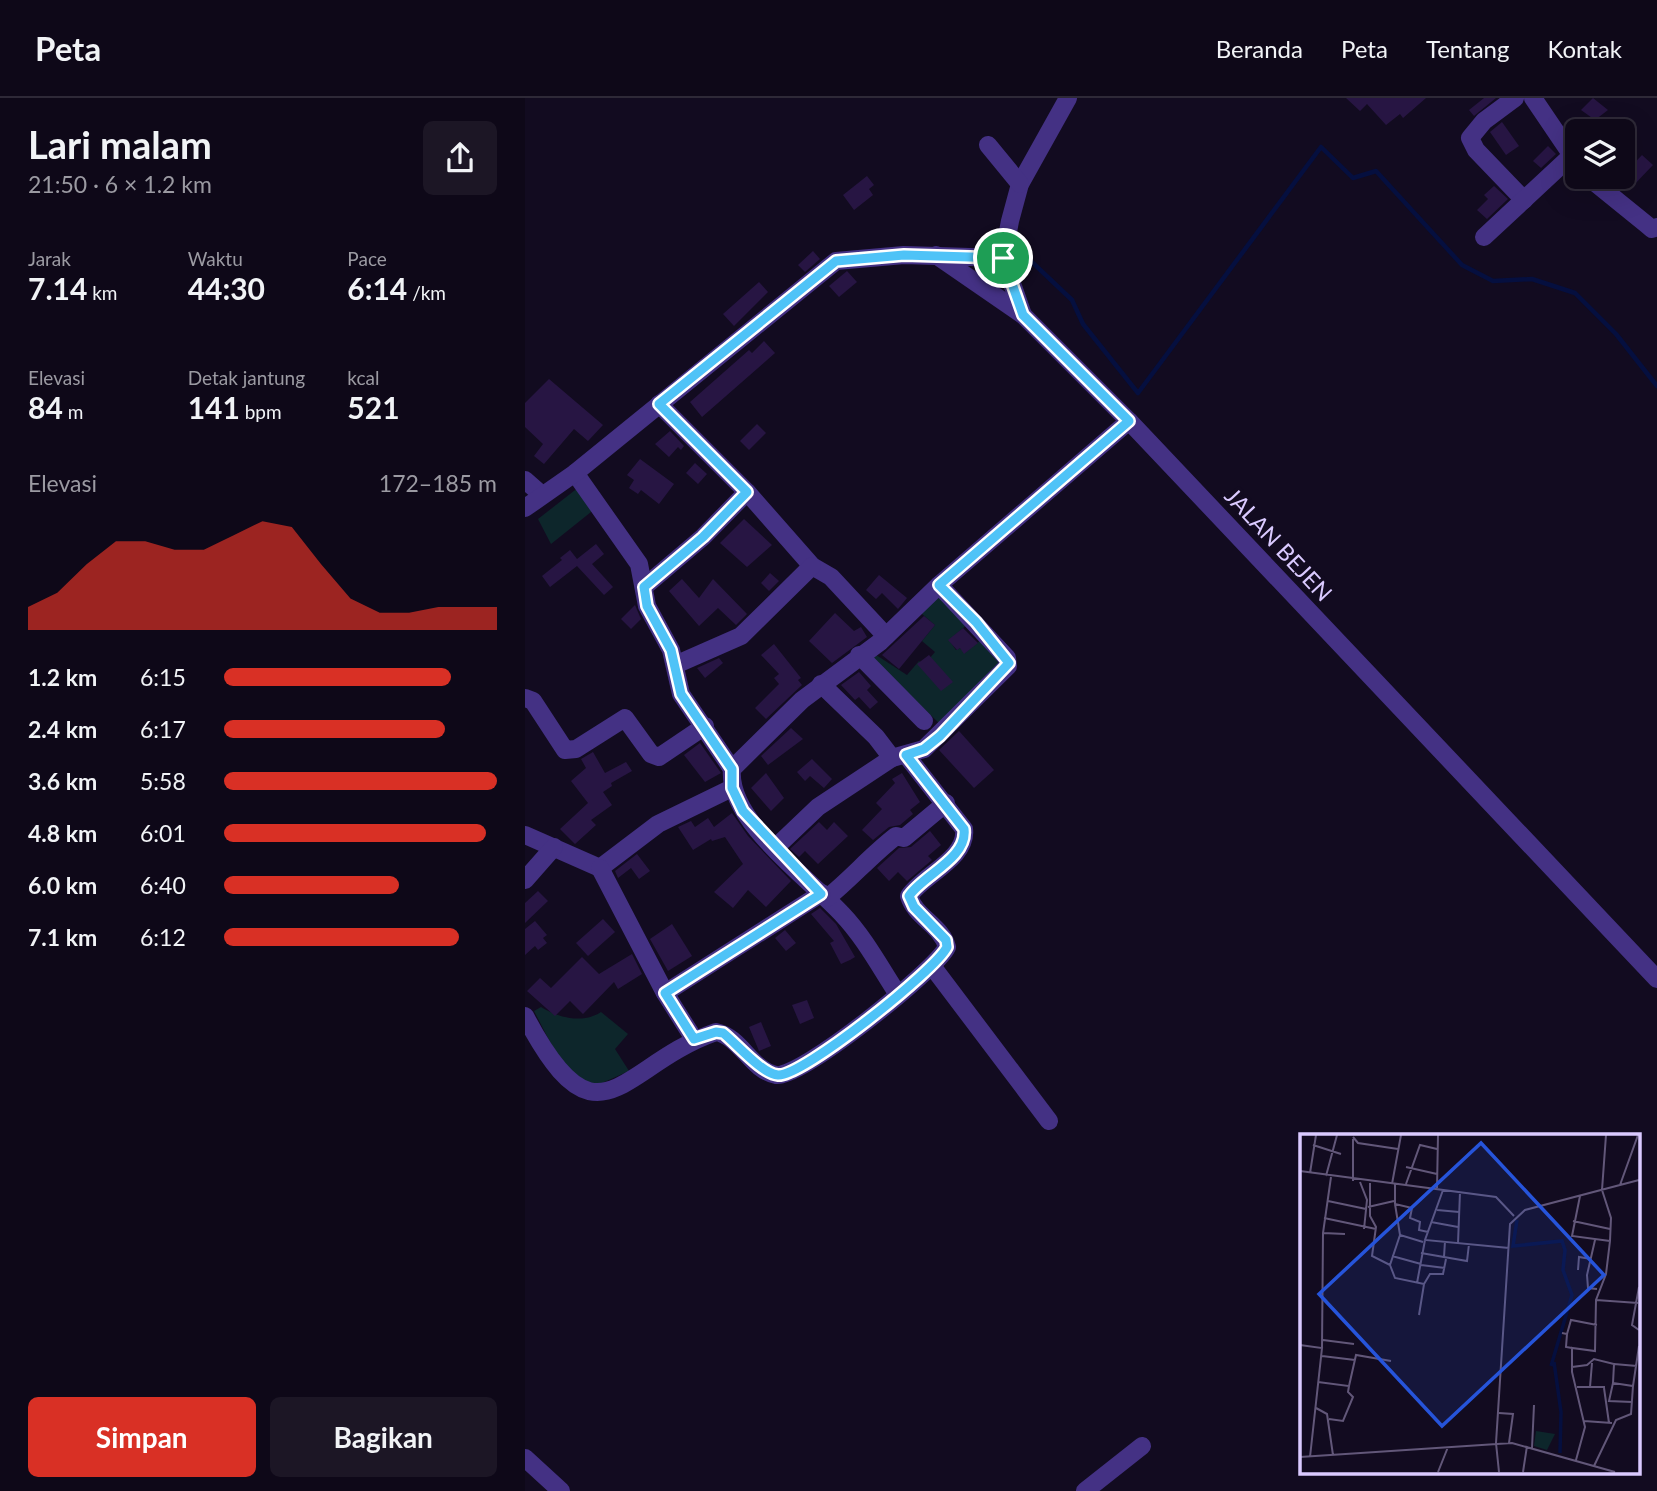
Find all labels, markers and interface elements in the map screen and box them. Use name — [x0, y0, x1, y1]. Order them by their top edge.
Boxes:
text: Peta — [35, 28, 101, 68]
text: Beranda — [1216, 34, 1303, 63]
text: Peta — [1341, 34, 1388, 63]
text: Tentang — [1426, 34, 1509, 63]
text: Kontak — [1547, 34, 1622, 63]
map controls — [1565, 119, 1635, 189]
button: layers — [1565, 119, 1635, 189]
text: Lari malam — [28, 121, 212, 167]
button: share — [423, 121, 497, 195]
text: 21:50 · 6 × 1.2 km — [28, 170, 212, 198]
pin — [973, 228, 1033, 288]
icon: arrive — [984, 239, 1022, 277]
text: Jarak — [28, 247, 71, 270]
text: Waktu — [188, 247, 243, 270]
text: Pace — [347, 247, 387, 270]
text: 7.14 — [28, 270, 87, 306]
text: 44:30 — [188, 270, 265, 306]
text: 6:14 — [347, 270, 407, 306]
text: km — [87, 281, 117, 304]
text: /km — [407, 281, 446, 304]
text: Elevasi — [28, 366, 85, 389]
text: Detak jantung — [188, 366, 305, 389]
text: kcal — [347, 366, 379, 389]
text: 84 — [28, 389, 63, 425]
text: 141 — [188, 389, 240, 425]
text: 521 — [347, 389, 400, 425]
text: m — [63, 400, 83, 423]
text: bpm — [240, 400, 282, 423]
text: Elevasi — [28, 469, 97, 497]
text: 172–185 m — [379, 469, 497, 497]
street label: JALAN BEJEN — [1219, 482, 1339, 606]
text: 1.2 km — [28, 663, 97, 691]
text: 6:15 — [140, 663, 186, 691]
text: 2.4 km — [28, 715, 97, 743]
text: 6:17 — [140, 715, 186, 743]
text: 3.6 km — [28, 767, 97, 795]
text: 5:58 — [140, 767, 186, 795]
text: 4.8 km — [28, 819, 97, 847]
text: 6:01 — [140, 819, 186, 847]
text: 6.0 km — [28, 871, 97, 899]
text: 6:40 — [140, 871, 186, 899]
text: 7.1 km — [28, 923, 97, 951]
text: 6:12 — [140, 923, 186, 951]
inset map — [1300, 1134, 1639, 1474]
button: Simpan — [28, 1397, 256, 1477]
button: Bagikan — [270, 1397, 497, 1477]

